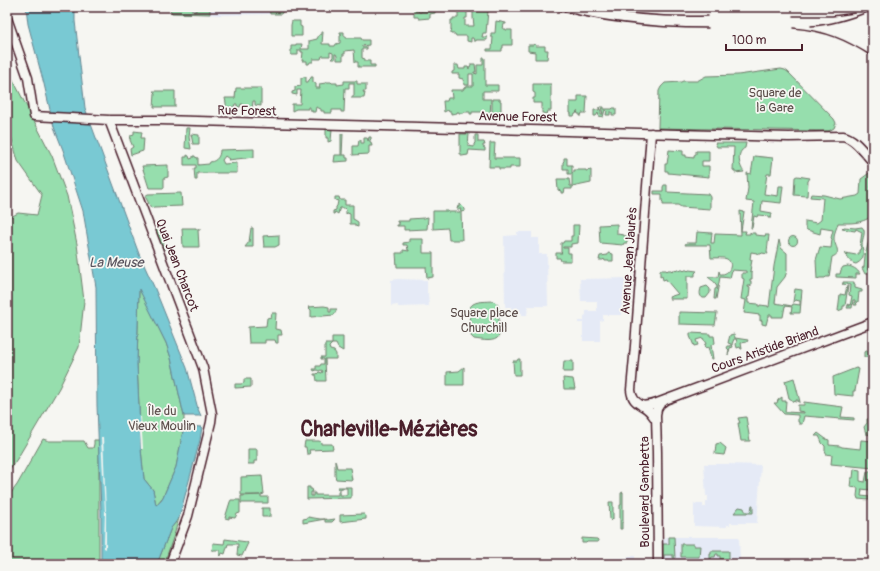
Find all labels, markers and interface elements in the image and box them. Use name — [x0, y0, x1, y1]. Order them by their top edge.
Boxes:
scale bar — [726, 26, 802, 52]
text: 100 m — [732, 33, 767, 48]
park label: Square de la Gare — [749, 85, 802, 116]
street label: Rue Forest — [217, 102, 278, 120]
street label: Avenue Forest — [478, 108, 558, 126]
street label: Avenue Jean Jaurès — [617, 207, 641, 315]
street label: Quai Jean Charcot — [152, 216, 202, 314]
water label: La Meuse — [89, 254, 145, 271]
park label: Square place Churchill — [450, 305, 519, 336]
street label: Cours Aristide Briand — [709, 323, 821, 377]
park label: Île du Vieux Moulin — [128, 403, 196, 434]
district label: Charleville-Mézières — [301, 416, 478, 443]
street label: Boulevard Gambetta — [637, 436, 653, 548]

